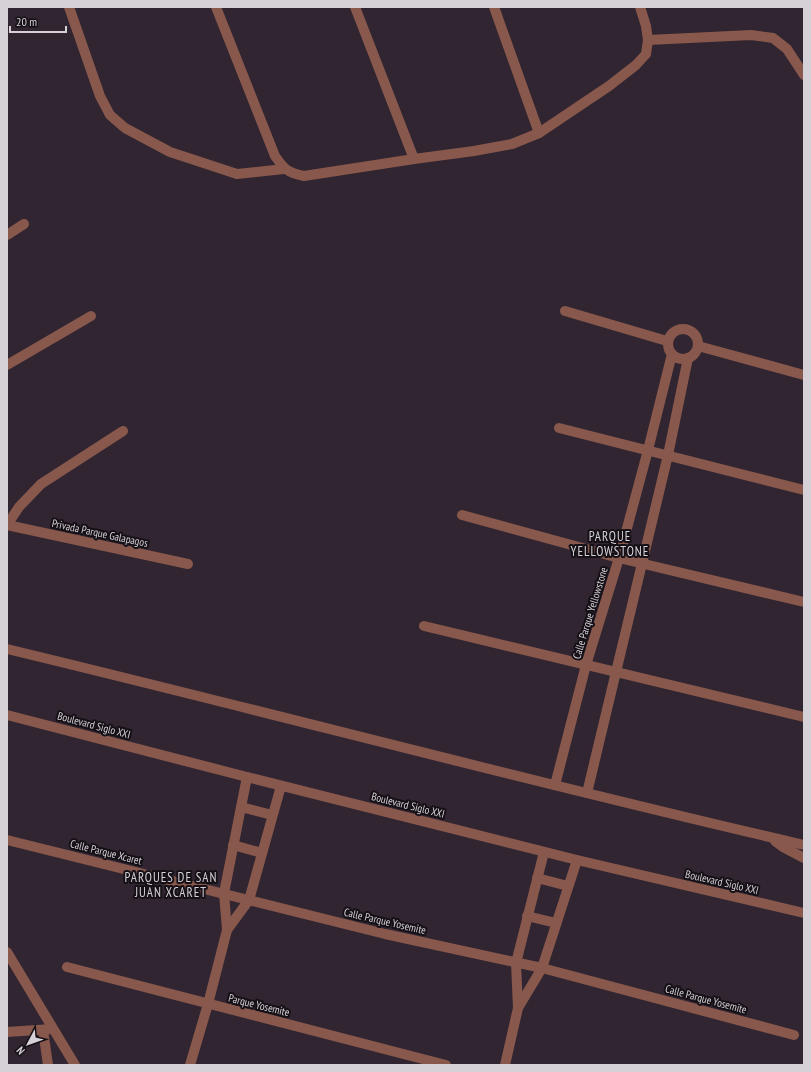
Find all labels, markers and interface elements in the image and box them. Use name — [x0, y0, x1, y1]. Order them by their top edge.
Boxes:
scale bar — [10, 8, 66, 34]
text: 20 m — [16, 14, 37, 29]
street label: Privada Parque Galapagos — [51, 516, 150, 550]
district label: PARQUE YELLOWSTONE — [571, 528, 649, 560]
street label: Calle Parque Yellowstone — [569, 565, 611, 661]
street label: Boulevard Siglo XXI — [56, 709, 132, 741]
street label: Boulevard Siglo XXI — [370, 789, 446, 821]
street label: Calle Parque Xcaret — [69, 836, 143, 868]
street label: Boulevard Siglo XXI — [684, 867, 760, 897]
district label: PARQUES DE SAN JUAN XCARET — [125, 869, 217, 901]
street label: Calle Parque Yosemite — [343, 905, 428, 937]
street label: Calle Parque Yosemite — [664, 981, 749, 1017]
street label: Parque Yosemite — [227, 991, 291, 1019]
north arrow — [8, 1024, 48, 1064]
text: N — [13, 1044, 28, 1057]

